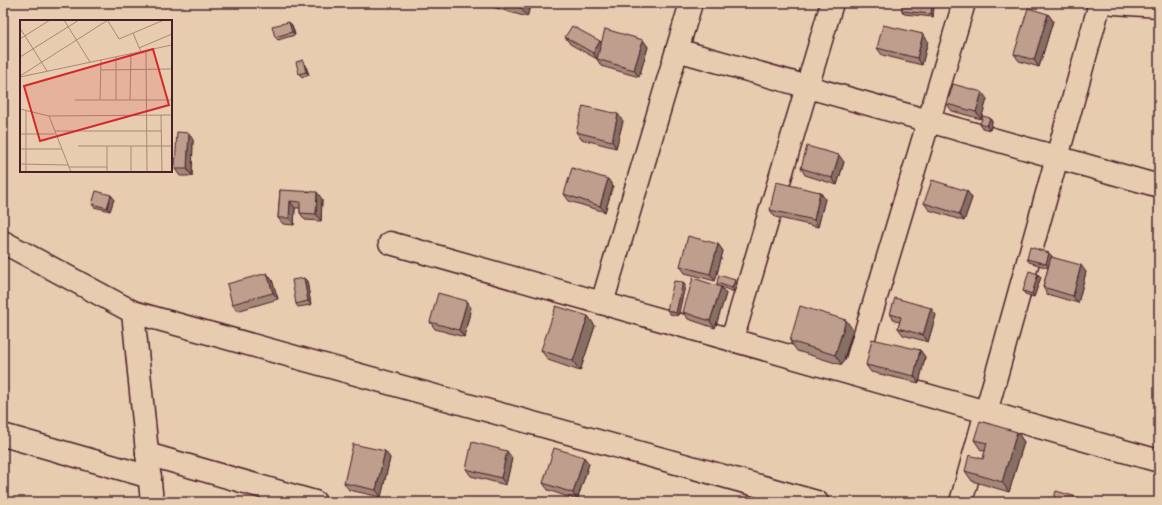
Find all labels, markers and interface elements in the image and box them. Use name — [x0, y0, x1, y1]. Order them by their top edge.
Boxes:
inset map — [20, 20, 172, 172]

